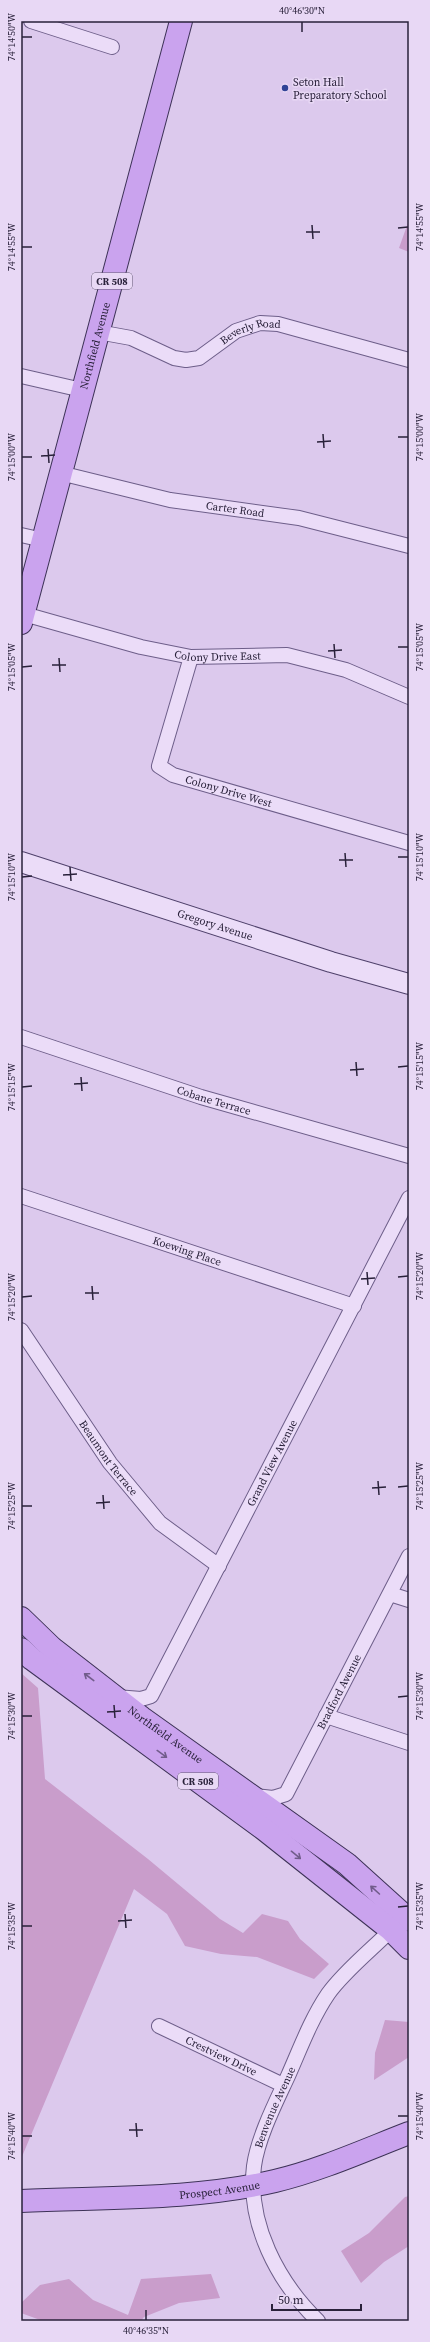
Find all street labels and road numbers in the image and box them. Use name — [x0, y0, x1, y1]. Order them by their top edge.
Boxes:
road number: CR 508 — [92, 273, 132, 289]
street label: Northfield Avenue — [76, 300, 114, 391]
street label: Beverly Road — [217, 315, 282, 348]
street label: Carter Road — [205, 498, 266, 521]
street label: Colony Drive East — [173, 646, 261, 665]
street label: Colony Drive West — [183, 771, 274, 811]
street label: Gregory Avenue — [175, 905, 255, 944]
street label: Cobane Terrace — [175, 1082, 253, 1118]
street label: Koewing Place — [151, 1233, 224, 1269]
street label: Beaumont Terrace — [76, 1417, 142, 1499]
street label: Grand View Avenue — [243, 1417, 301, 1509]
street label: Bradford Avenue — [313, 1651, 365, 1732]
street label: Northfield Avenue — [125, 1702, 207, 1767]
road number: CR 508 — [178, 1773, 218, 1789]
street label: Crestview Drive — [183, 2032, 260, 2079]
street label: Benvenue Avenue — [251, 2064, 299, 2150]
street label: Prospect Avenue — [179, 2177, 262, 2202]

